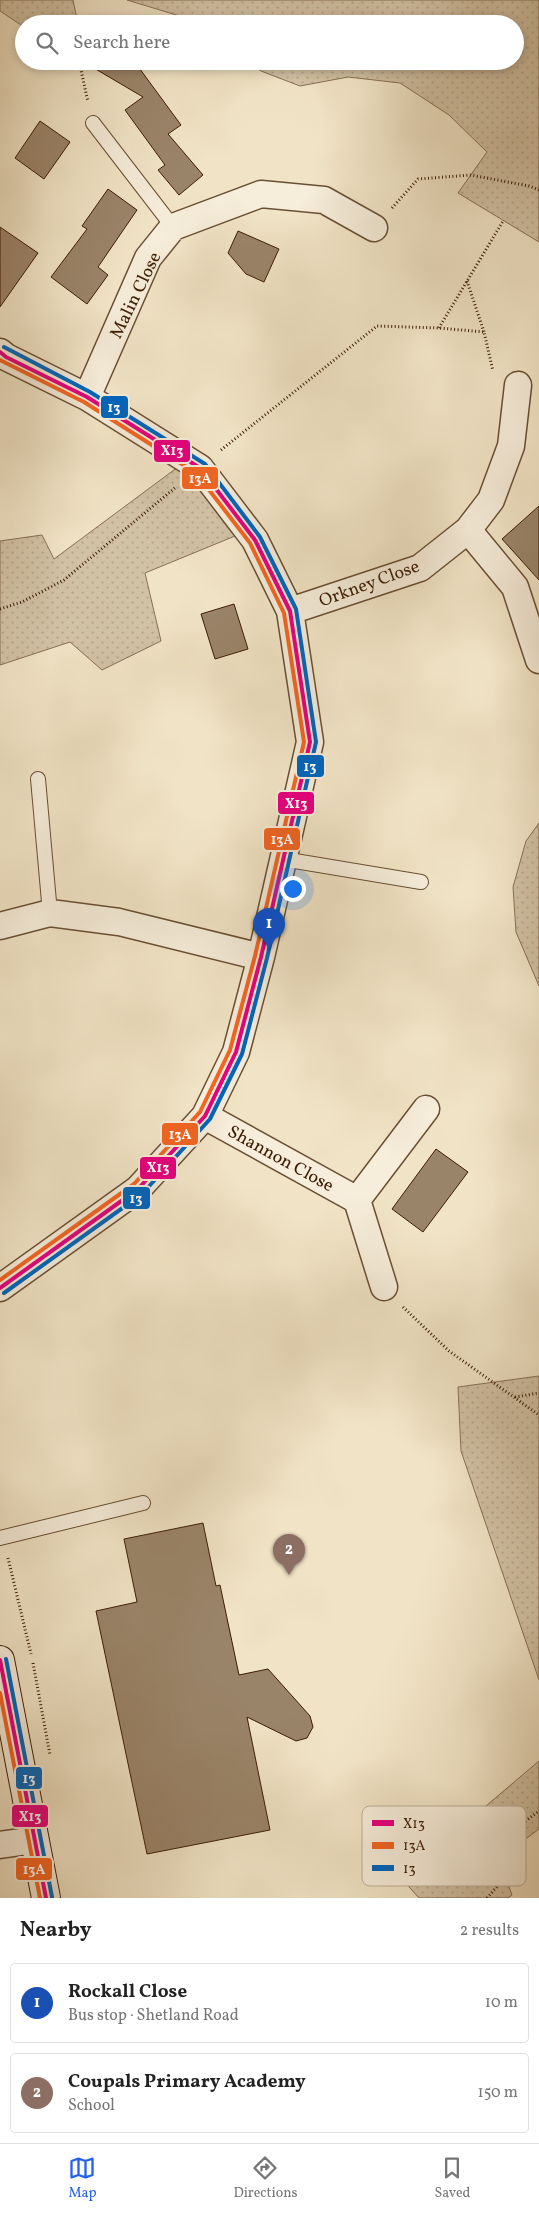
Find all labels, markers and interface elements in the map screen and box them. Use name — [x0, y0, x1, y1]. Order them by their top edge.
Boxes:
search box — [15, 15, 524, 70]
icon: search — [33, 29, 61, 57]
text: Search here — [73, 30, 170, 56]
street label: Malin Close — [105, 248, 168, 343]
line badge: 13 — [100, 395, 129, 419]
text: 13 — [108, 399, 120, 418]
line badge: X13 — [153, 439, 191, 463]
text: X13 — [161, 442, 183, 461]
line badge: 13A — [181, 466, 219, 490]
text: 13A — [189, 470, 211, 489]
street label: Orkney Close — [316, 555, 423, 614]
line badge: 13 — [296, 754, 325, 778]
text: 13 — [304, 758, 316, 777]
line badge: X13 — [277, 791, 315, 815]
text: X13 — [285, 795, 307, 814]
line badge: 13A — [263, 827, 301, 851]
text: 13A — [271, 831, 293, 850]
your location — [280, 876, 306, 902]
pin: 1 — [253, 908, 285, 949]
street label: Shannon Close — [223, 1120, 338, 1199]
line badge: 13A — [161, 1122, 199, 1146]
text: 13A — [169, 1126, 191, 1145]
line badge: X13 — [139, 1156, 177, 1180]
text: X13 — [147, 1159, 169, 1178]
line badge: 13 — [122, 1186, 151, 1210]
text: 13 — [130, 1190, 142, 1209]
pin: 2 — [273, 1534, 305, 1575]
line badge: 13 — [15, 1766, 43, 1790]
text: 13 — [23, 1770, 35, 1789]
line badge: X13 — [11, 1804, 49, 1828]
legend — [362, 1806, 526, 1886]
text: X13 — [19, 1808, 41, 1827]
text: X13 — [403, 1815, 425, 1834]
text: 13A — [403, 1837, 426, 1856]
line badge: 13A — [15, 1857, 53, 1881]
text: 13 — [403, 1860, 416, 1879]
text: 13A — [23, 1861, 45, 1880]
text: Nearby — [20, 1916, 91, 1945]
text: 2 results — [460, 1920, 519, 1942]
text: Rockall Close — [68, 1979, 187, 2005]
text: 1 — [34, 1992, 40, 2014]
text: 10 m — [485, 1992, 518, 2014]
text: Bus stop · Shetland Road — [68, 2005, 239, 2027]
text: Coupals Primary Academy — [68, 2069, 306, 2095]
text: 2 — [33, 2082, 41, 2104]
text: 150 m — [477, 2082, 518, 2104]
text: School — [68, 2095, 115, 2117]
tab: Map — [68, 2154, 96, 2203]
tab: Directions — [233, 2154, 298, 2203]
tab: Saved — [434, 2154, 471, 2203]

